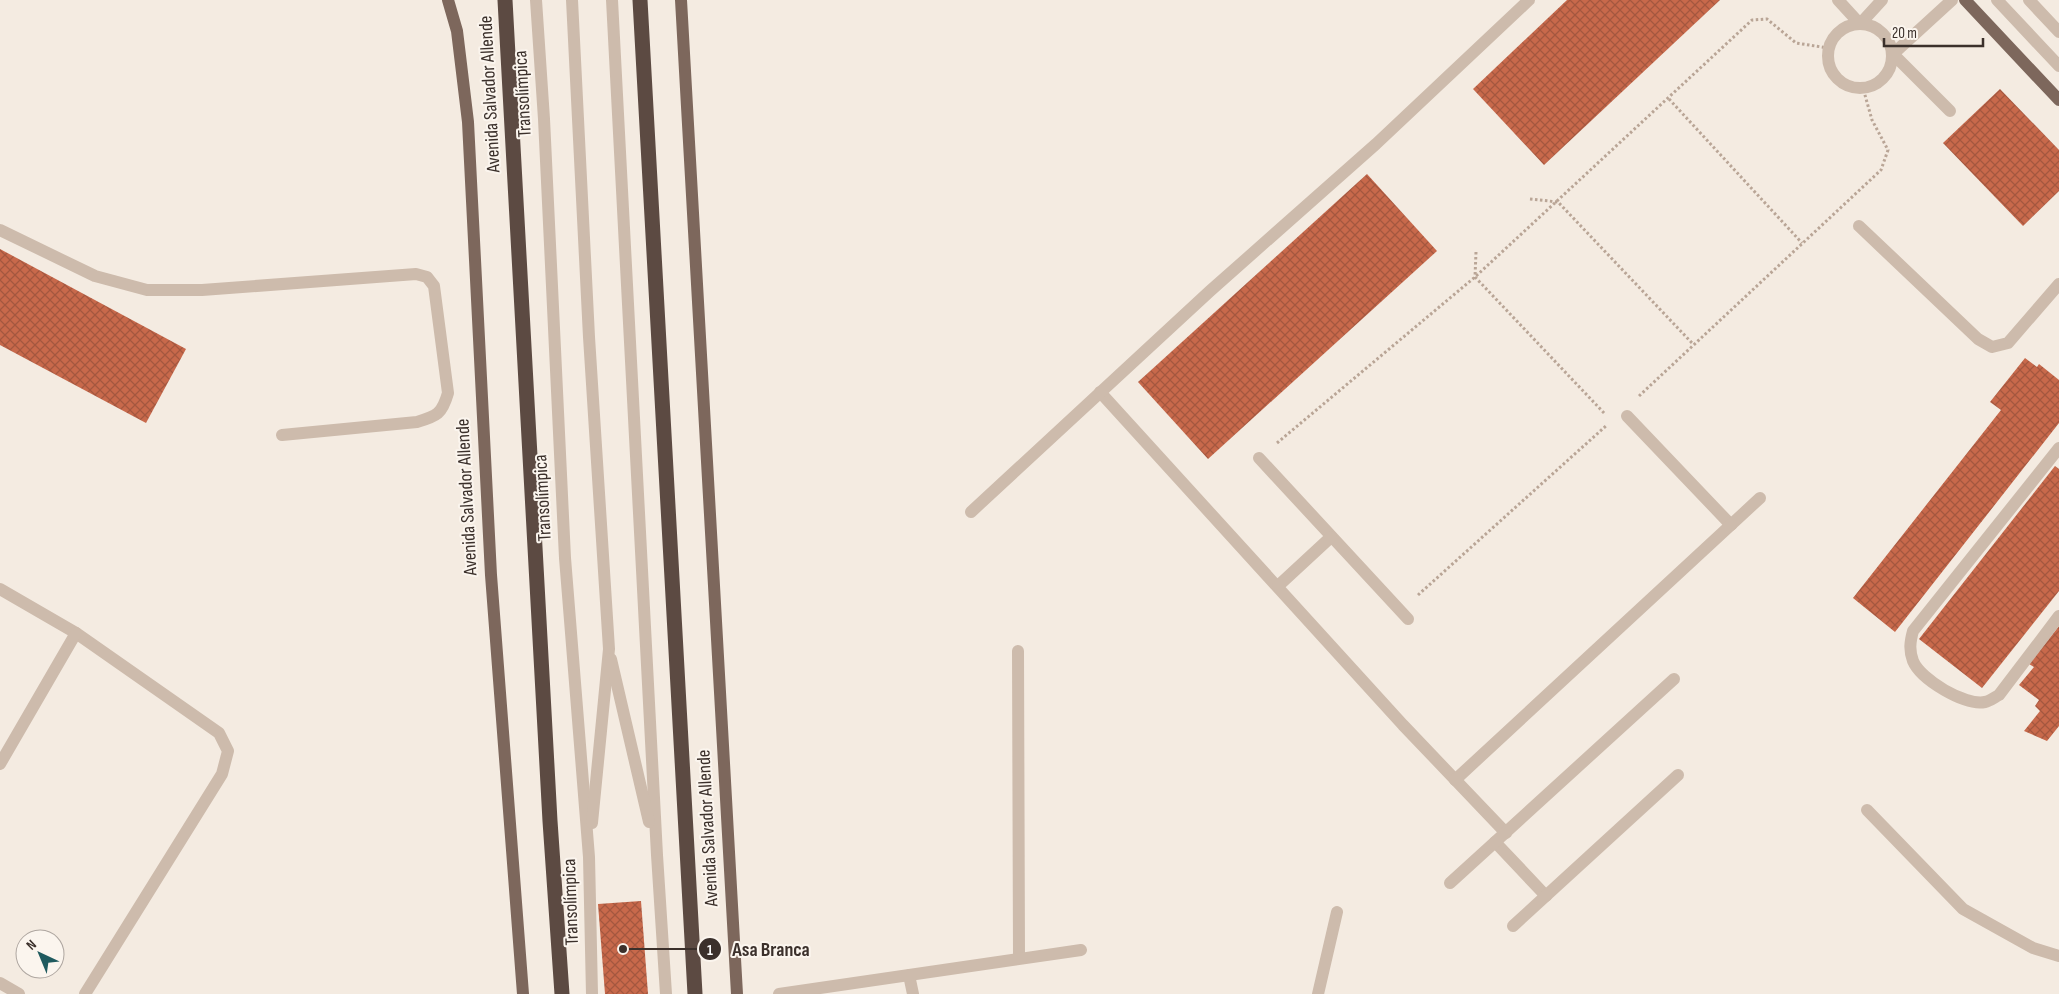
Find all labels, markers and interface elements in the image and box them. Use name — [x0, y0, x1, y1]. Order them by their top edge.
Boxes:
street label: Avenida Salvador Allende — [474, 15, 506, 174]
scale bar — [1884, 15, 1983, 47]
text: 20 m — [1892, 24, 1917, 43]
street label: Transolímpica — [509, 50, 537, 138]
street label: Avenida Salvador Allende — [451, 418, 483, 577]
street label: Transolímpica — [529, 454, 557, 542]
street label: Avenida Salvador Allende — [692, 749, 724, 908]
street label: Transolímpica — [558, 858, 584, 946]
north arrow — [15, 929, 65, 979]
callout: Asa Branca — [698, 932, 820, 967]
text: N — [23, 936, 40, 954]
text: Asa Branca — [731, 938, 810, 962]
text: 1 — [707, 941, 713, 960]

